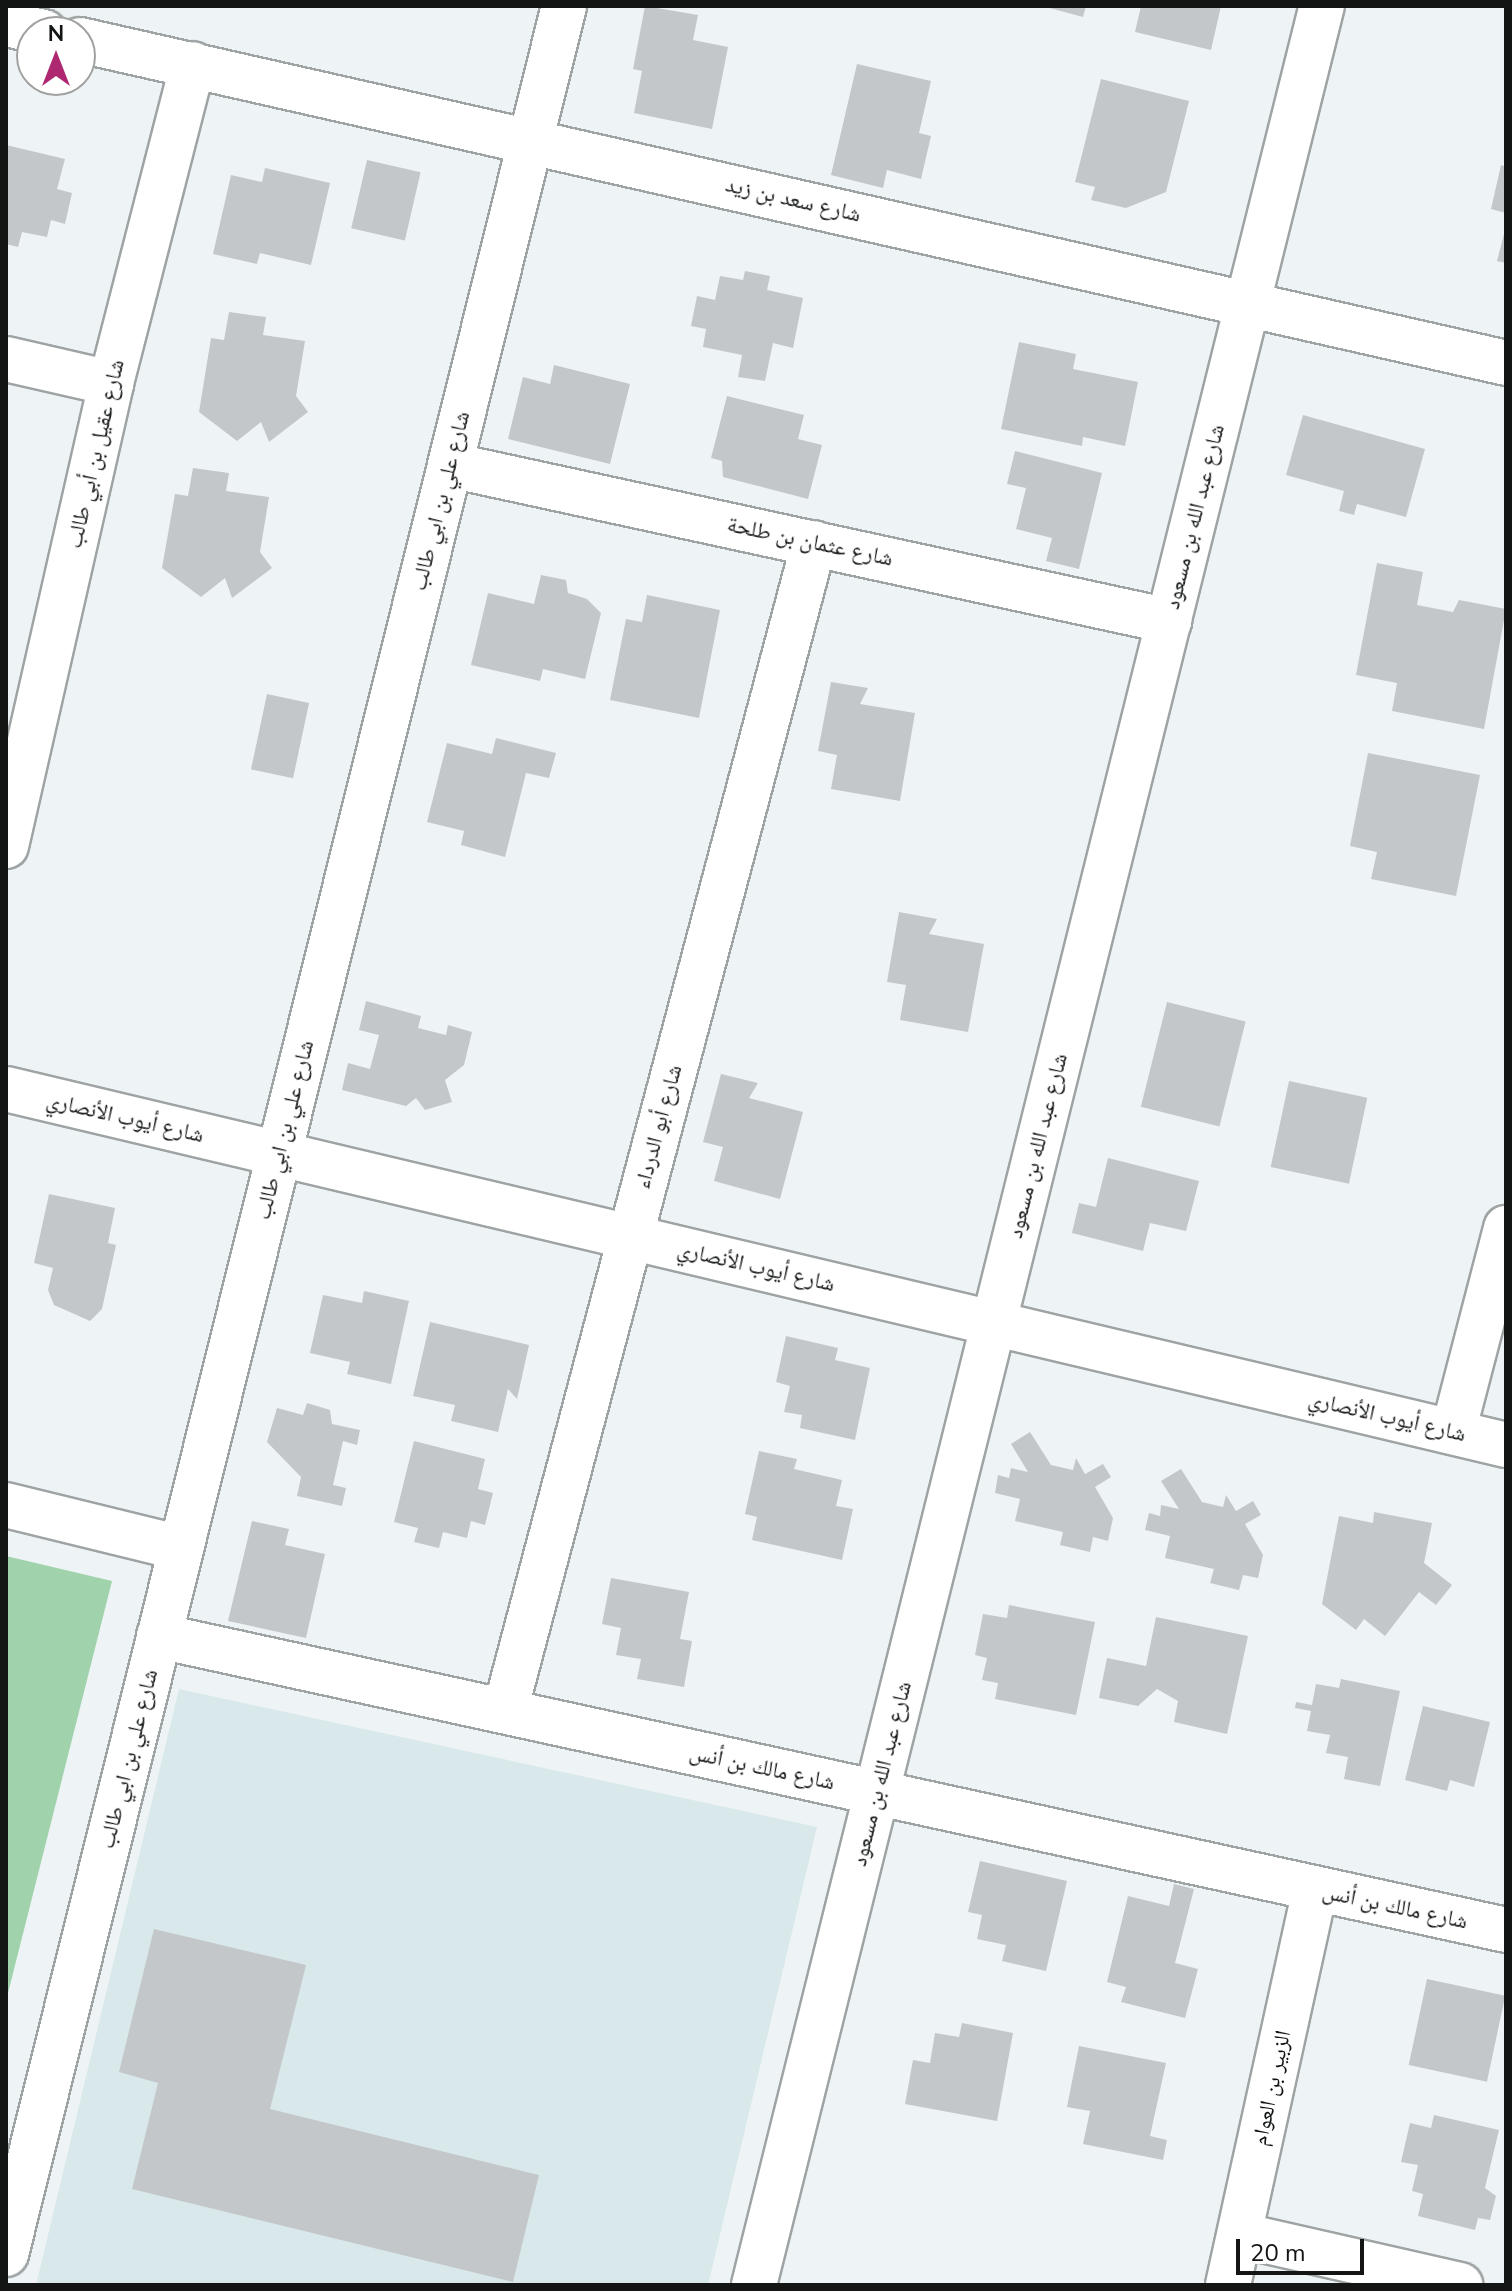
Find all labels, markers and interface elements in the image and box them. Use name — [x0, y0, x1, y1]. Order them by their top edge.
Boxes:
north arrow — [16, 16, 96, 96]
text: N — [48, 19, 64, 49]
street label: شارع سعد بن زيد — [723, 172, 863, 228]
street label: شارع عقيل بن أبي طالب — [61, 357, 131, 551]
street label: شارع علي بن ابي طالب — [406, 408, 476, 594]
street label: شارع عبد الله بن مسعود — [1159, 422, 1231, 612]
street label: شارع عثمان بن طلحة — [725, 512, 895, 572]
street label: شارع علي بن ابي طالب — [250, 1037, 320, 1223]
street label: شارع عبد الله بن مسعود — [1002, 1051, 1074, 1241]
street label: شارع أبو الدرداء — [630, 1062, 688, 1192]
street label: شارع أيوب الأنصاري — [44, 1087, 206, 1149]
street label: شارع أيوب الأنصاري — [675, 1236, 837, 1298]
street label: شارع أيوب الأنصاري — [1306, 1386, 1468, 1448]
street label: شارع علي بن ابي طالب — [94, 1666, 164, 1852]
street label: شارع عبد الله بن مسعود — [846, 1679, 918, 1869]
street label: شارع مالك بن أنس — [687, 1740, 837, 1796]
street label: شارع مالك بن أنس — [1320, 1879, 1470, 1935]
street label: الزبير بن العوام — [1247, 2028, 1297, 2148]
scale bar — [1240, 2223, 1368, 2273]
text: 20 m — [1250, 2237, 1306, 2269]

